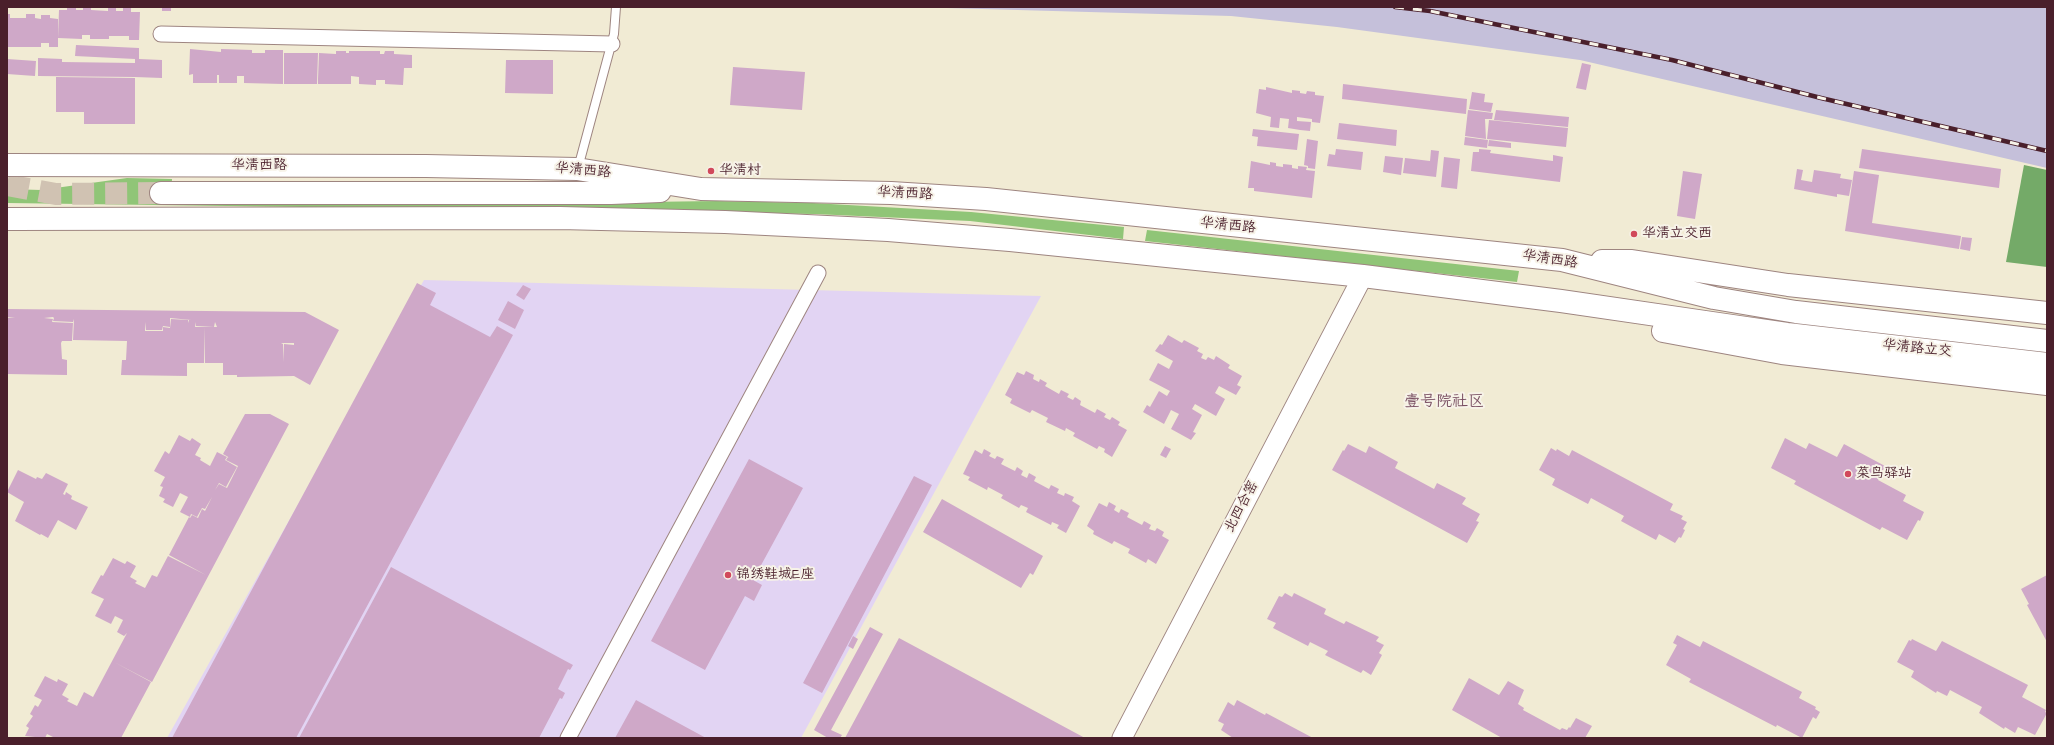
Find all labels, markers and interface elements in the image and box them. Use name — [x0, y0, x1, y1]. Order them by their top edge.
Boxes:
street label: 华清西路 — [231, 158, 287, 174]
street label: 华清西路 — [554, 160, 612, 182]
place label: 华清村 — [719, 163, 761, 179]
marker: 华清村 — [706, 166, 716, 176]
street label: 华清西路 — [877, 184, 933, 204]
street label: 华清西路 — [1199, 215, 1257, 237]
place label: 华清立交西 — [1642, 226, 1712, 242]
marker: 华清立交西 — [1629, 229, 1639, 239]
street label: 华清西路 — [1521, 247, 1579, 273]
street label: 华清路立交 — [1881, 337, 1953, 361]
district label: 壹号院社区 — [1404, 393, 1484, 413]
place label: 菜鸟驿站 — [1856, 466, 1912, 482]
marker: 菜鸟驿站 — [1843, 469, 1853, 479]
street label: 北四合窑 — [1221, 478, 1263, 536]
place label: 锦绣鞋城E座 — [736, 567, 814, 583]
marker: 锦绣鞋城E座 — [723, 570, 733, 580]

